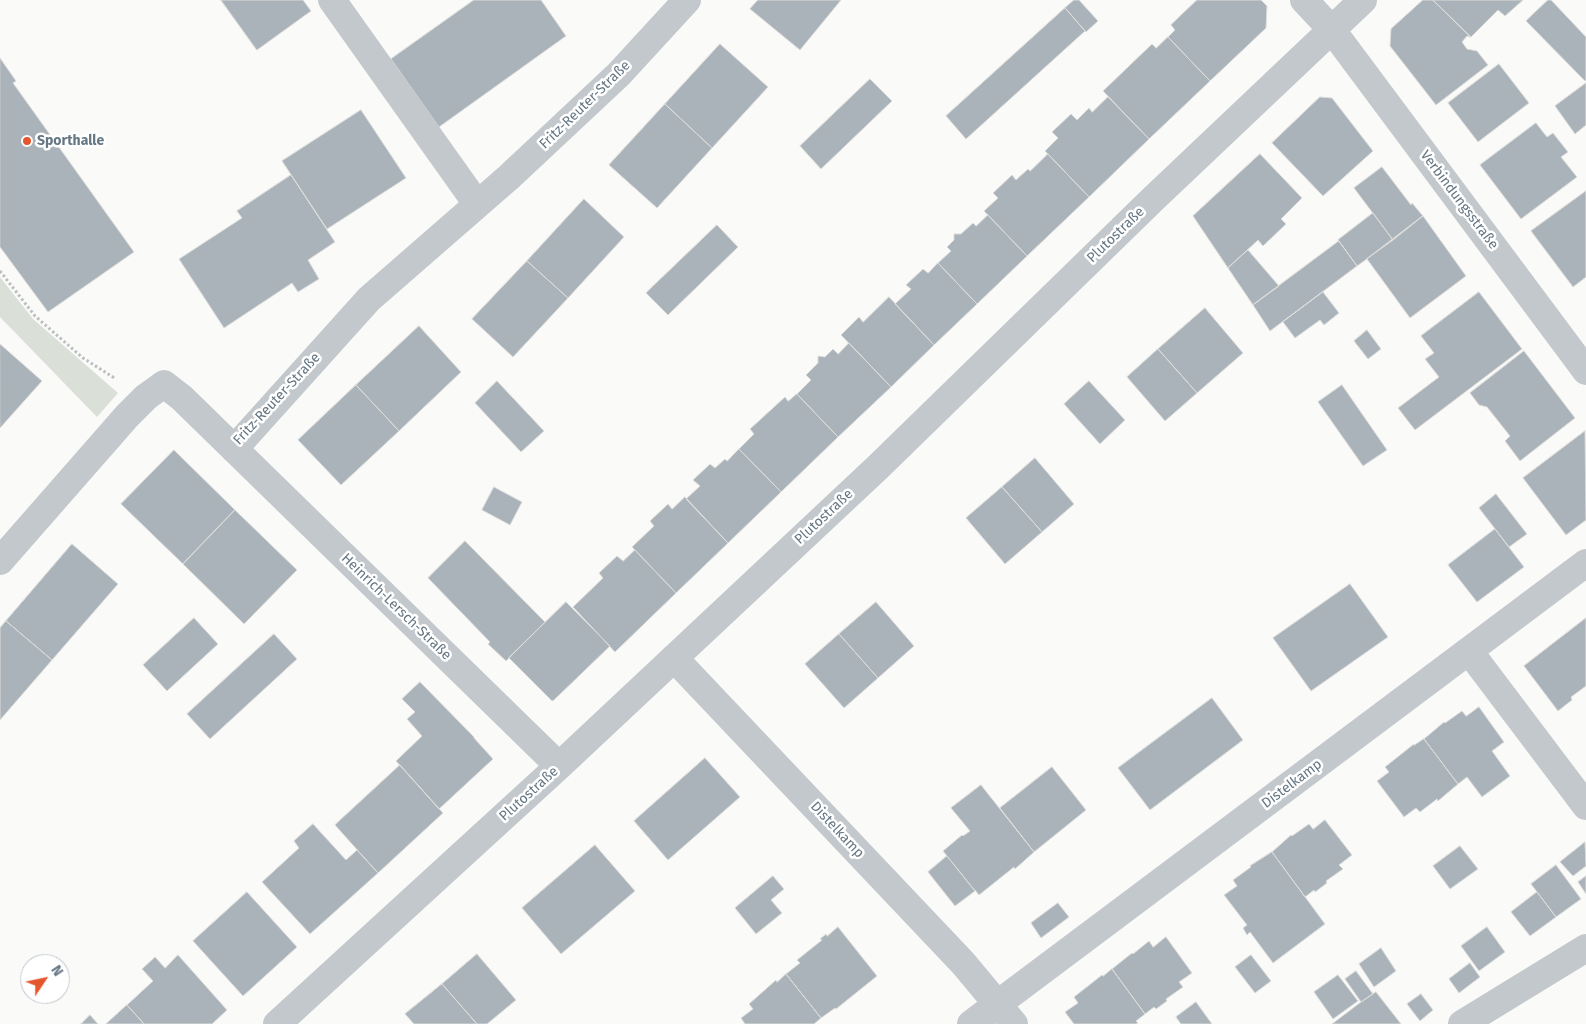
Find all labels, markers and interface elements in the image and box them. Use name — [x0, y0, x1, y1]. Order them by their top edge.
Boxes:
street label: Fritz-Reuter-Straße — [536, 57, 634, 153]
place label: Sporthalle — [37, 133, 104, 149]
marker: Sporthalle — [21, 135, 33, 147]
street label: Verbindungsstraße — [1416, 147, 1502, 253]
street label: Plutostraße — [1084, 203, 1148, 267]
street label: Fritz-Reuter-Straße — [230, 349, 324, 449]
street label: Plutostraße — [791, 486, 857, 548]
street label: Heinrich-Lersch-Straße — [338, 550, 454, 664]
street label: Distelkamp — [1259, 756, 1325, 812]
street label: Plutostraße — [496, 763, 562, 825]
street label: Distelkamp — [807, 798, 867, 862]
north arrow — [20, 954, 70, 1004]
text: N — [47, 962, 67, 979]

